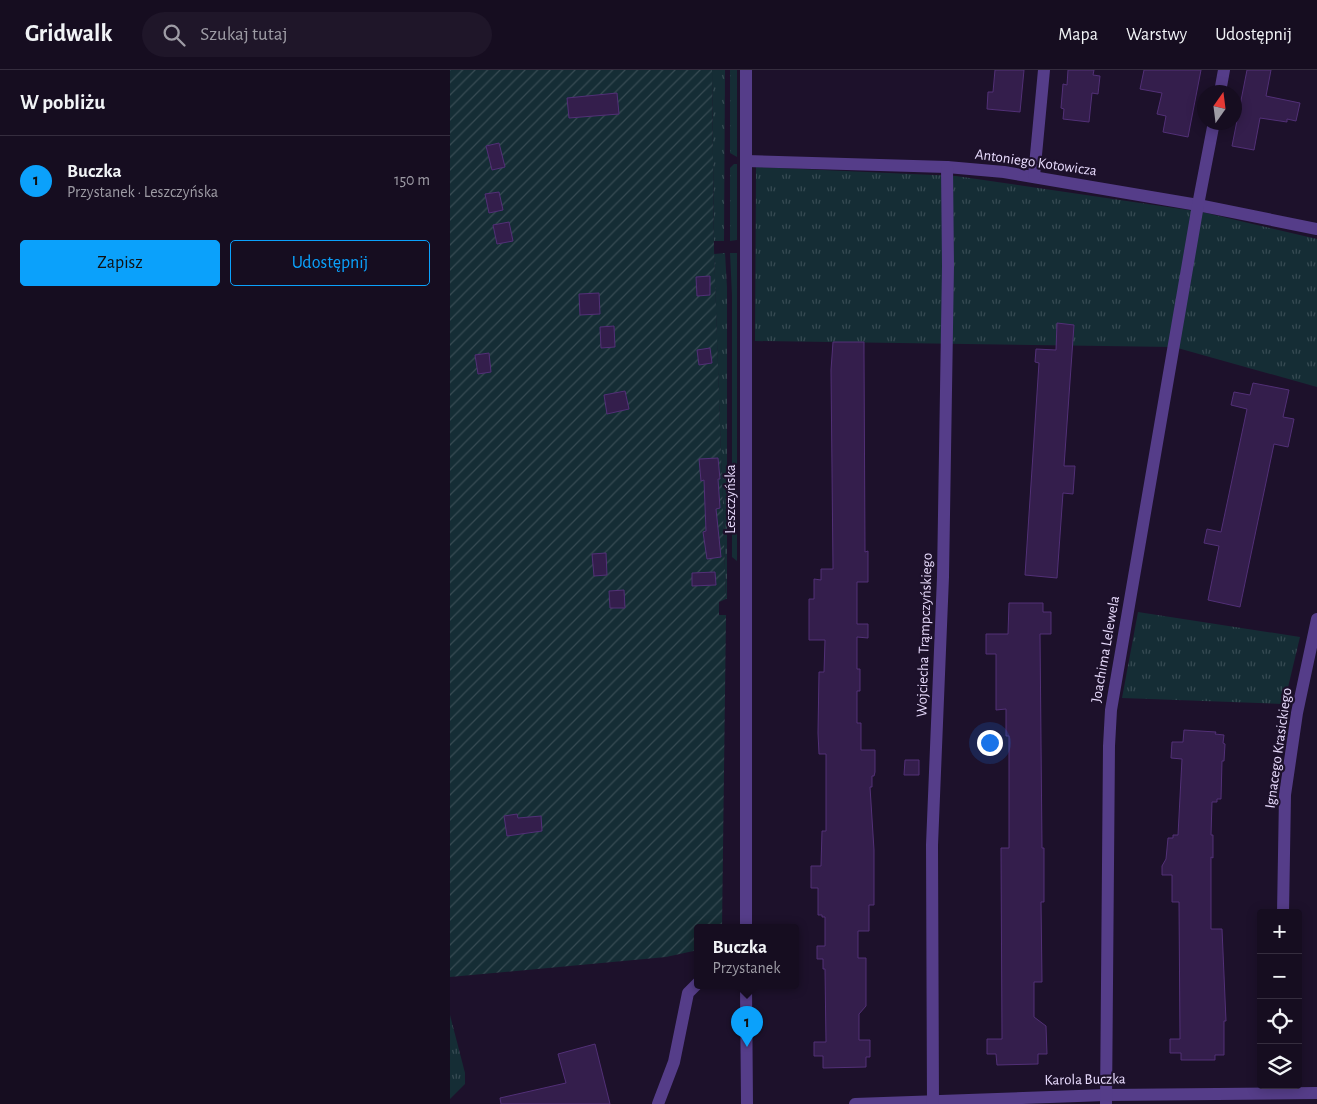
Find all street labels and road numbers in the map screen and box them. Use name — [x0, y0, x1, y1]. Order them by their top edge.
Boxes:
street label: Antoniego Kotowicza — [974, 147, 1098, 178]
street label: Leszczyńska — [723, 464, 738, 534]
street label: Wojciecha Trąmpczyńskiego — [914, 553, 935, 717]
street label: Joachima Lelewela — [1089, 594, 1122, 704]
street label: Ignacego Krasickiego — [1263, 687, 1294, 809]
street label: Karola Buczka — [1044, 1071, 1126, 1088]

